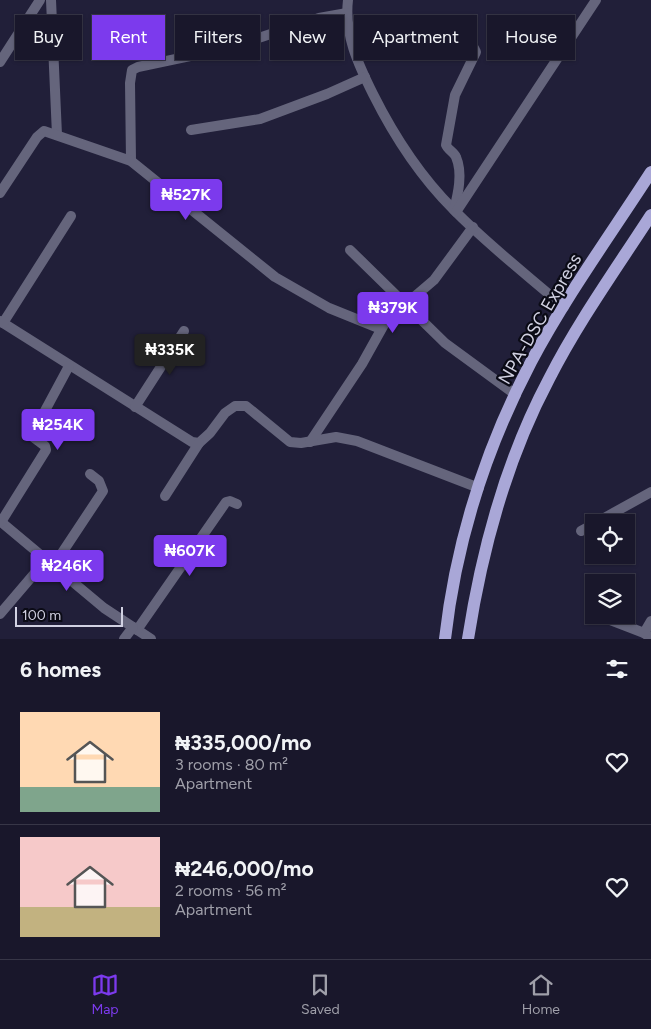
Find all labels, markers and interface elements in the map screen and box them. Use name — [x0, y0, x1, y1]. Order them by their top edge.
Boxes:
chip: Buy — [15, 15, 82, 60]
chip: Rent — [92, 15, 165, 60]
chip: Filters — [175, 15, 260, 60]
chip: New — [270, 15, 344, 60]
chip: Apartment — [354, 15, 477, 60]
chip: House — [487, 15, 575, 60]
pin: ₦527K — [151, 178, 221, 221]
text: ₦527K — [161, 185, 211, 204]
street label: NPA-DSC Express — [494, 250, 586, 388]
pin: ₦379K — [358, 292, 428, 334]
text: ₦379K — [368, 298, 418, 317]
pin: ₦335K — [135, 334, 205, 376]
text: ₦335K — [145, 340, 195, 359]
pin: ₦254K — [23, 408, 93, 451]
text: ₦254K — [33, 415, 83, 434]
map controls — [585, 514, 635, 624]
button: locate — [585, 514, 635, 564]
pin: ₦607K — [155, 534, 225, 577]
text: ₦607K — [165, 541, 215, 560]
pin: ₦246K — [32, 550, 102, 592]
text: ₦246K — [42, 556, 92, 575]
button: layers — [585, 574, 635, 624]
scale bar — [15, 604, 122, 627]
text: 100 m — [22, 607, 61, 624]
icon: filters — [603, 655, 631, 683]
text: 6 homes — [20, 657, 101, 682]
text: ₦335,000/mo — [175, 730, 312, 755]
icon: home — [60, 732, 120, 792]
icon: heart — [603, 748, 631, 776]
text: 3 rooms · 80 m² — [175, 755, 288, 774]
text: Apartment — [175, 774, 252, 793]
text: ₦246,000/mo — [175, 856, 314, 881]
icon: home — [60, 857, 120, 917]
icon: heart — [603, 873, 631, 901]
text: 2 rooms · 56 m² — [175, 881, 287, 900]
text: Apartment — [175, 900, 252, 919]
tab: Map — [91, 971, 119, 1018]
tab: Saved — [301, 971, 340, 1018]
tab: Home — [522, 971, 560, 1018]

